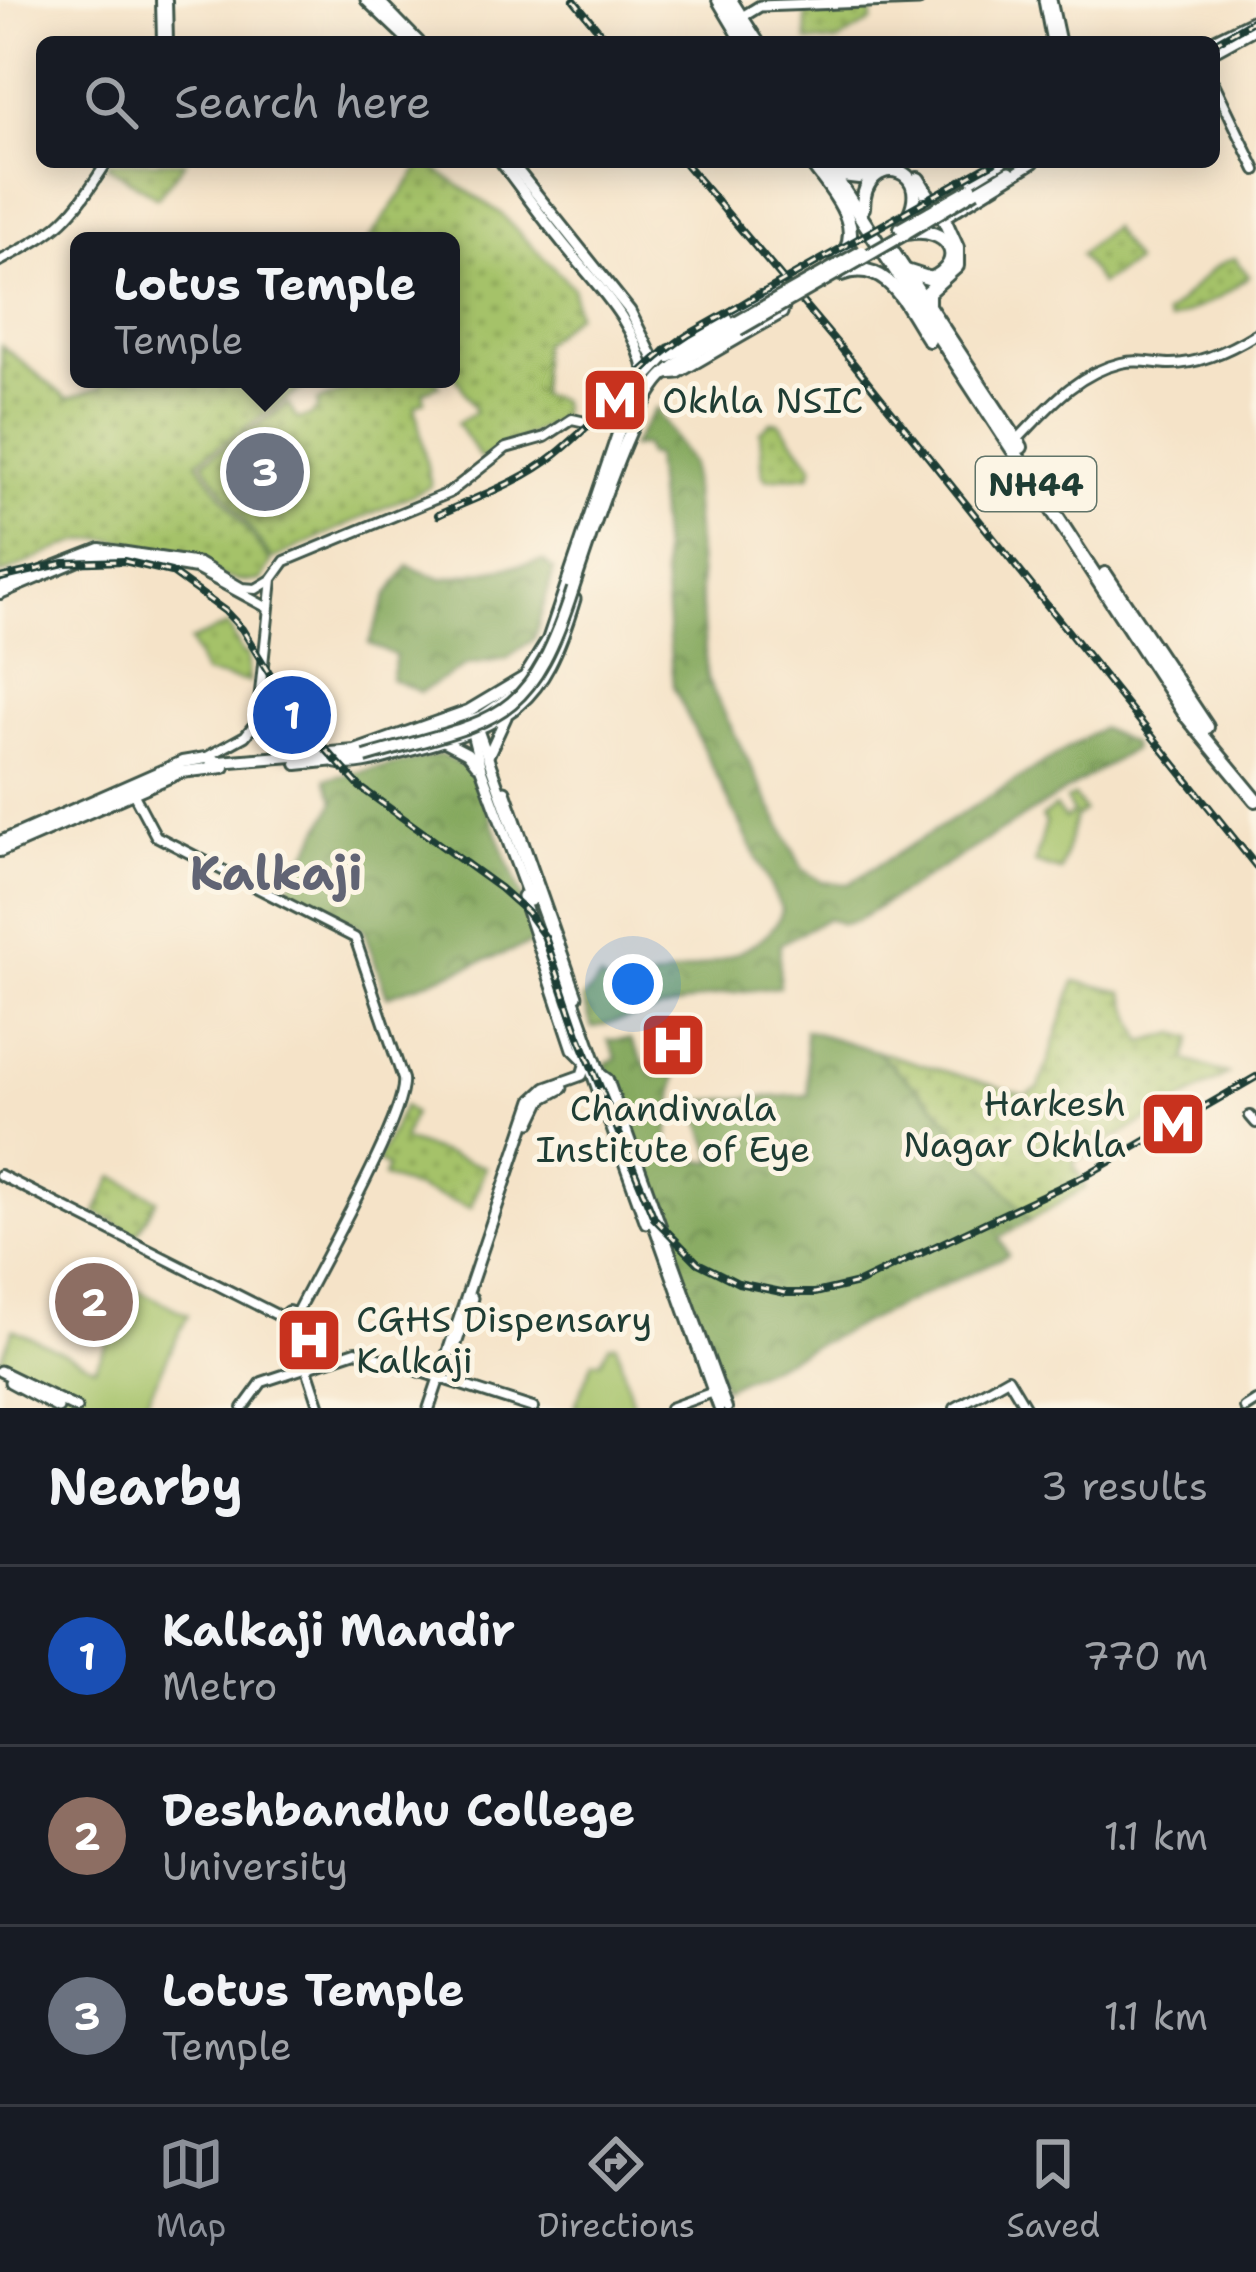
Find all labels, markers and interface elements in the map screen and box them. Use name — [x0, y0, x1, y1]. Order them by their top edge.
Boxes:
search box — [36, 36, 1220, 168]
icon: search — [78, 69, 144, 135]
text: Search here — [174, 72, 431, 132]
popup — [70, 232, 460, 388]
text: Lotus Temple — [114, 254, 416, 314]
text: Temple — [114, 314, 244, 366]
metro station icon: Okhla NSIC — [580, 365, 650, 435]
place label: Okhla NSIC — [662, 376, 863, 425]
pin: 3 — [226, 427, 304, 517]
road number: NH44 — [976, 457, 1096, 511]
pin: 1 — [253, 670, 331, 760]
district label: Kalkaji — [189, 841, 363, 905]
your location — [603, 954, 663, 1014]
hospital icon: Chandiwala Institute of Eye — [638, 1010, 708, 1080]
place label: Harkesh Nagar Okhla — [903, 1079, 1126, 1169]
place label: Chandiwala Institute of Eye — [536, 1084, 810, 1174]
metro station icon: Harkesh Nagar Okhla — [1138, 1089, 1208, 1159]
pin: 2 — [55, 1257, 133, 1347]
place label: CGHS Dispensary Kalkaji — [356, 1295, 652, 1385]
hospital icon: CGHS Dispensary Kalkaji — [274, 1305, 344, 1375]
text: Nearby — [48, 1452, 243, 1520]
text: 3 results — [1041, 1460, 1208, 1512]
text: Kalkaji Mandir — [162, 1600, 515, 1660]
text: 1 — [78, 1630, 96, 1682]
text: 770 m — [1082, 1630, 1208, 1682]
text: Metro — [162, 1660, 277, 1712]
text: Deshbandhu College — [162, 1780, 635, 1840]
text: 2 — [73, 1810, 101, 1862]
text: 1.1 km — [1103, 1810, 1208, 1862]
text: University — [162, 1840, 348, 1892]
text: Lotus Temple — [162, 1960, 465, 2020]
text: 3 — [73, 1990, 101, 2042]
text: 1.1 km — [1103, 1990, 1208, 2042]
text: Temple — [162, 2020, 292, 2072]
tab: Map — [156, 2131, 226, 2248]
tab: Directions — [538, 2131, 695, 2248]
tab: Saved — [1007, 2131, 1100, 2248]

